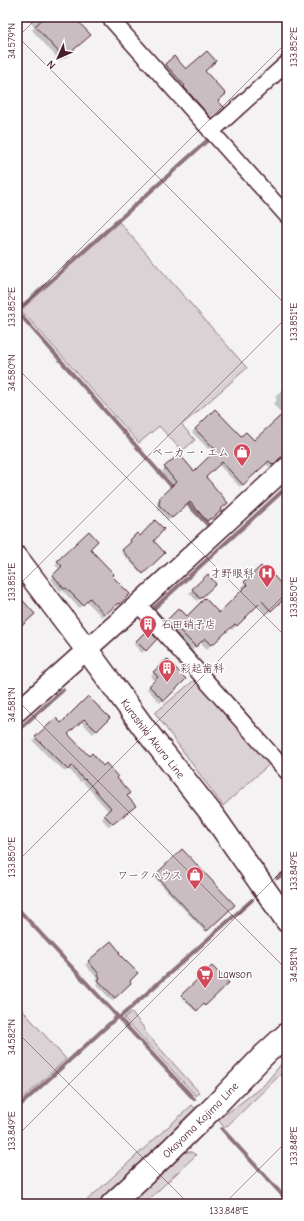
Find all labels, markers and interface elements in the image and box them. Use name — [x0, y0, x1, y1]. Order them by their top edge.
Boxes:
text: 34.579°N — [6, 23, 18, 59]
text: 133.852°E — [288, 27, 300, 67]
north arrow — [38, 38, 78, 78]
text: N — [44, 58, 58, 72]
text: 133.852°E — [6, 287, 18, 327]
text: 133.851°E — [288, 303, 300, 341]
text: 34.580°N — [6, 354, 18, 392]
shop icon: ベーカー・エム — [232, 442, 252, 467]
place label: ベーカー・エム — [152, 446, 229, 459]
text: 133.851°E — [6, 563, 18, 601]
hospital icon: 才野眼科 — [257, 563, 277, 588]
place label: 才野眼科 — [210, 567, 254, 580]
text: 133.850°E — [288, 577, 300, 617]
building icon: 石田硝子店 — [138, 614, 158, 639]
place label: 石田硝子店 — [161, 618, 216, 631]
building icon: 彩起歯科 — [157, 658, 177, 683]
place label: 彩起歯科 — [180, 662, 224, 675]
text: 34.581°N — [6, 687, 18, 723]
street label: Kurashiki Akura Line — [118, 696, 188, 781]
text: 133.850°E — [6, 837, 18, 877]
text: 133.849°E — [288, 851, 300, 891]
shop icon: ワークハウス — [185, 865, 205, 890]
place label: ワークハウス — [117, 869, 182, 882]
text: 34.581°N — [288, 947, 300, 983]
supermarket icon: Lawson — [195, 964, 215, 989]
place label: Lawson — [218, 968, 252, 981]
text: 34.582°N — [6, 1019, 18, 1055]
street label: Okayama Kojima Line — [160, 1079, 241, 1160]
text: 133.849°E — [6, 1111, 18, 1151]
text: 133.848°E — [288, 1126, 300, 1166]
text: 133.848°E — [209, 1205, 249, 1217]

